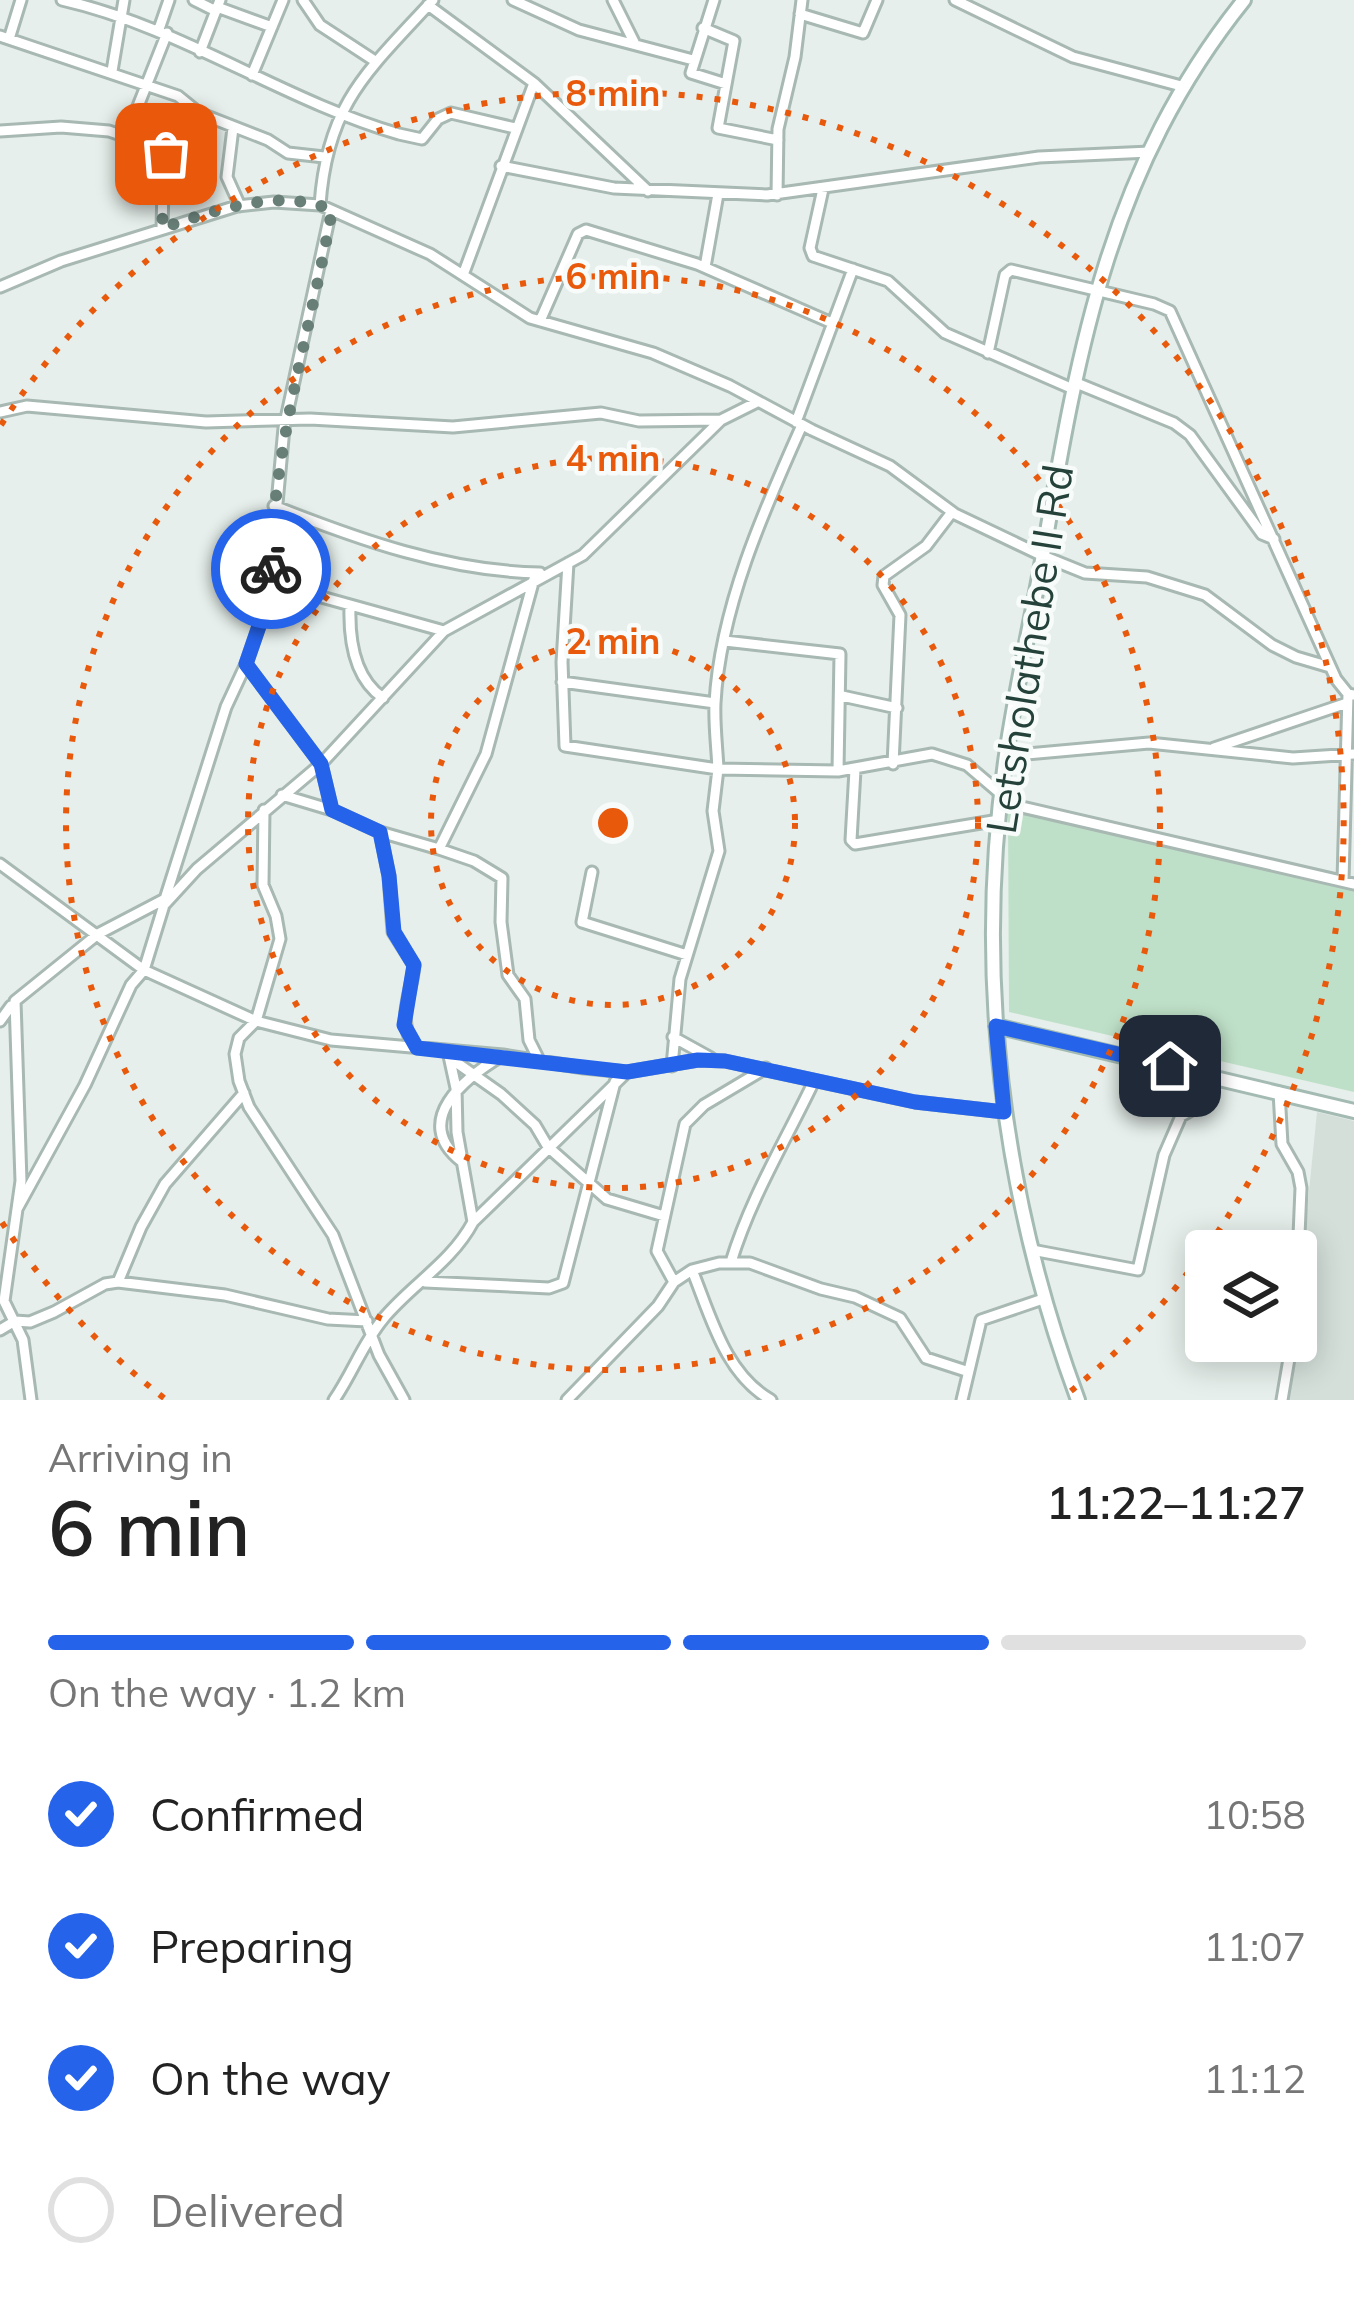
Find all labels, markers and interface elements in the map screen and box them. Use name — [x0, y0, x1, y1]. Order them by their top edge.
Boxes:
text: 8 min — [566, 70, 660, 115]
pin — [115, 103, 217, 205]
icon: bag — [133, 121, 199, 187]
text: 6 min — [566, 253, 660, 298]
text: 4 min — [566, 435, 660, 480]
street label: Letsholathebe II Rd — [974, 461, 1084, 837]
courier — [211, 509, 331, 629]
icon: bike — [238, 536, 304, 602]
text: 2 min — [566, 618, 660, 663]
centre of rings — [592, 802, 634, 844]
pin — [1119, 1015, 1221, 1117]
icon: home — [1137, 1033, 1203, 1099]
map controls — [1185, 1230, 1317, 1362]
button: layers — [1185, 1230, 1317, 1362]
text: Arriving in — [48, 1433, 233, 1482]
text: 11:22–11:27 — [1046, 1474, 1306, 1530]
text: 6 min — [48, 1478, 251, 1576]
text: On the way · 1.2 km — [48, 1668, 406, 1717]
icon: check — [48, 1781, 114, 1847]
text: Confirmed — [150, 1786, 364, 1842]
text: 10:58 — [1204, 1790, 1306, 1839]
icon: check — [48, 1913, 114, 1979]
text: Preparing — [150, 1918, 354, 1974]
text: 11:07 — [1204, 1922, 1306, 1971]
icon: check — [48, 2045, 114, 2111]
text: On the way — [150, 2050, 391, 2106]
text: 11:12 — [1204, 2054, 1306, 2103]
text: Delivered — [150, 2182, 345, 2238]

